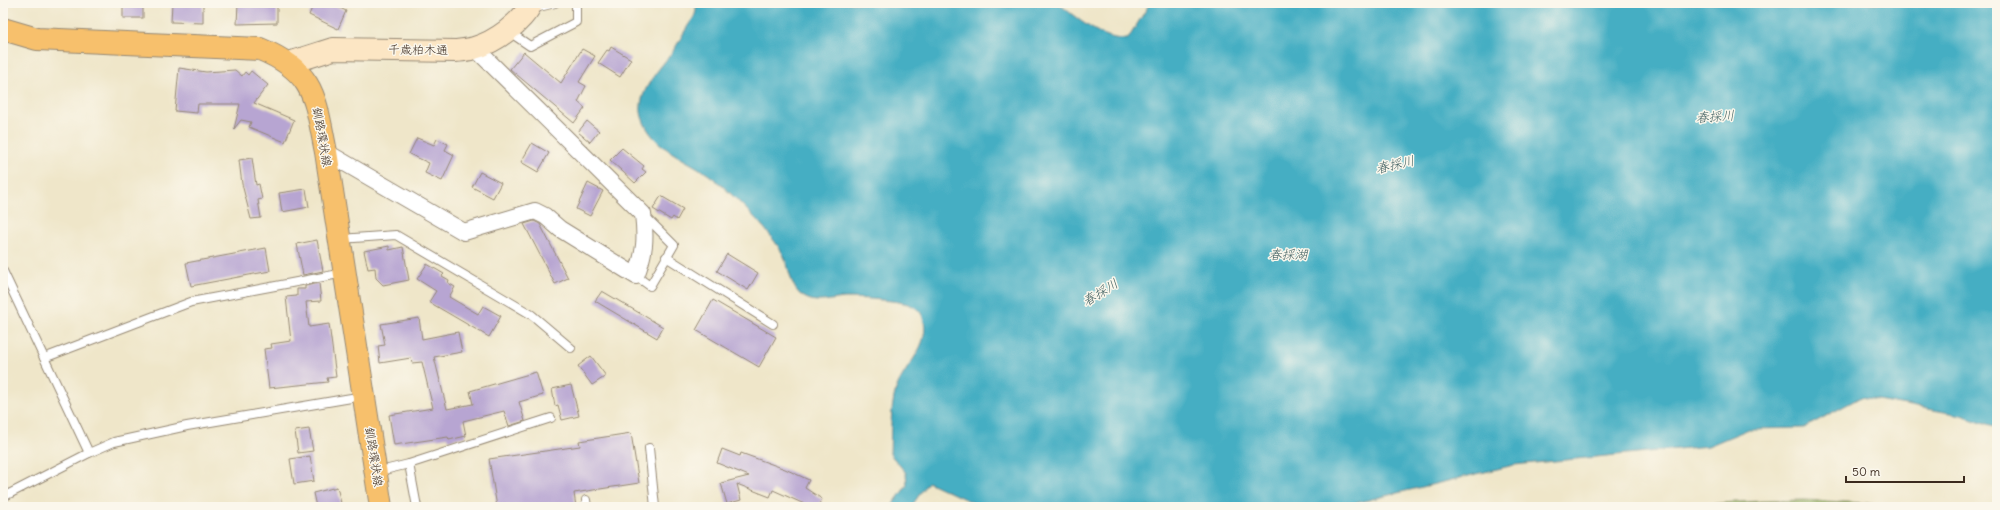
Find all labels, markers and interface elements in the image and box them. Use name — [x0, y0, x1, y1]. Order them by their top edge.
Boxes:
street label: 千歳柏木通 — [388, 41, 448, 58]
street label: 釧路環状線 — [310, 106, 335, 168]
water label: 春採川 — [1695, 107, 1735, 126]
water label: 春採川 — [1374, 152, 1416, 177]
water label: 春採湖 — [1268, 246, 1308, 263]
water label: 春採川 — [1079, 275, 1121, 310]
street label: 釧路環状線 — [362, 426, 387, 488]
scale bar — [1846, 458, 1964, 484]
text: 50 m — [1852, 464, 1881, 479]

